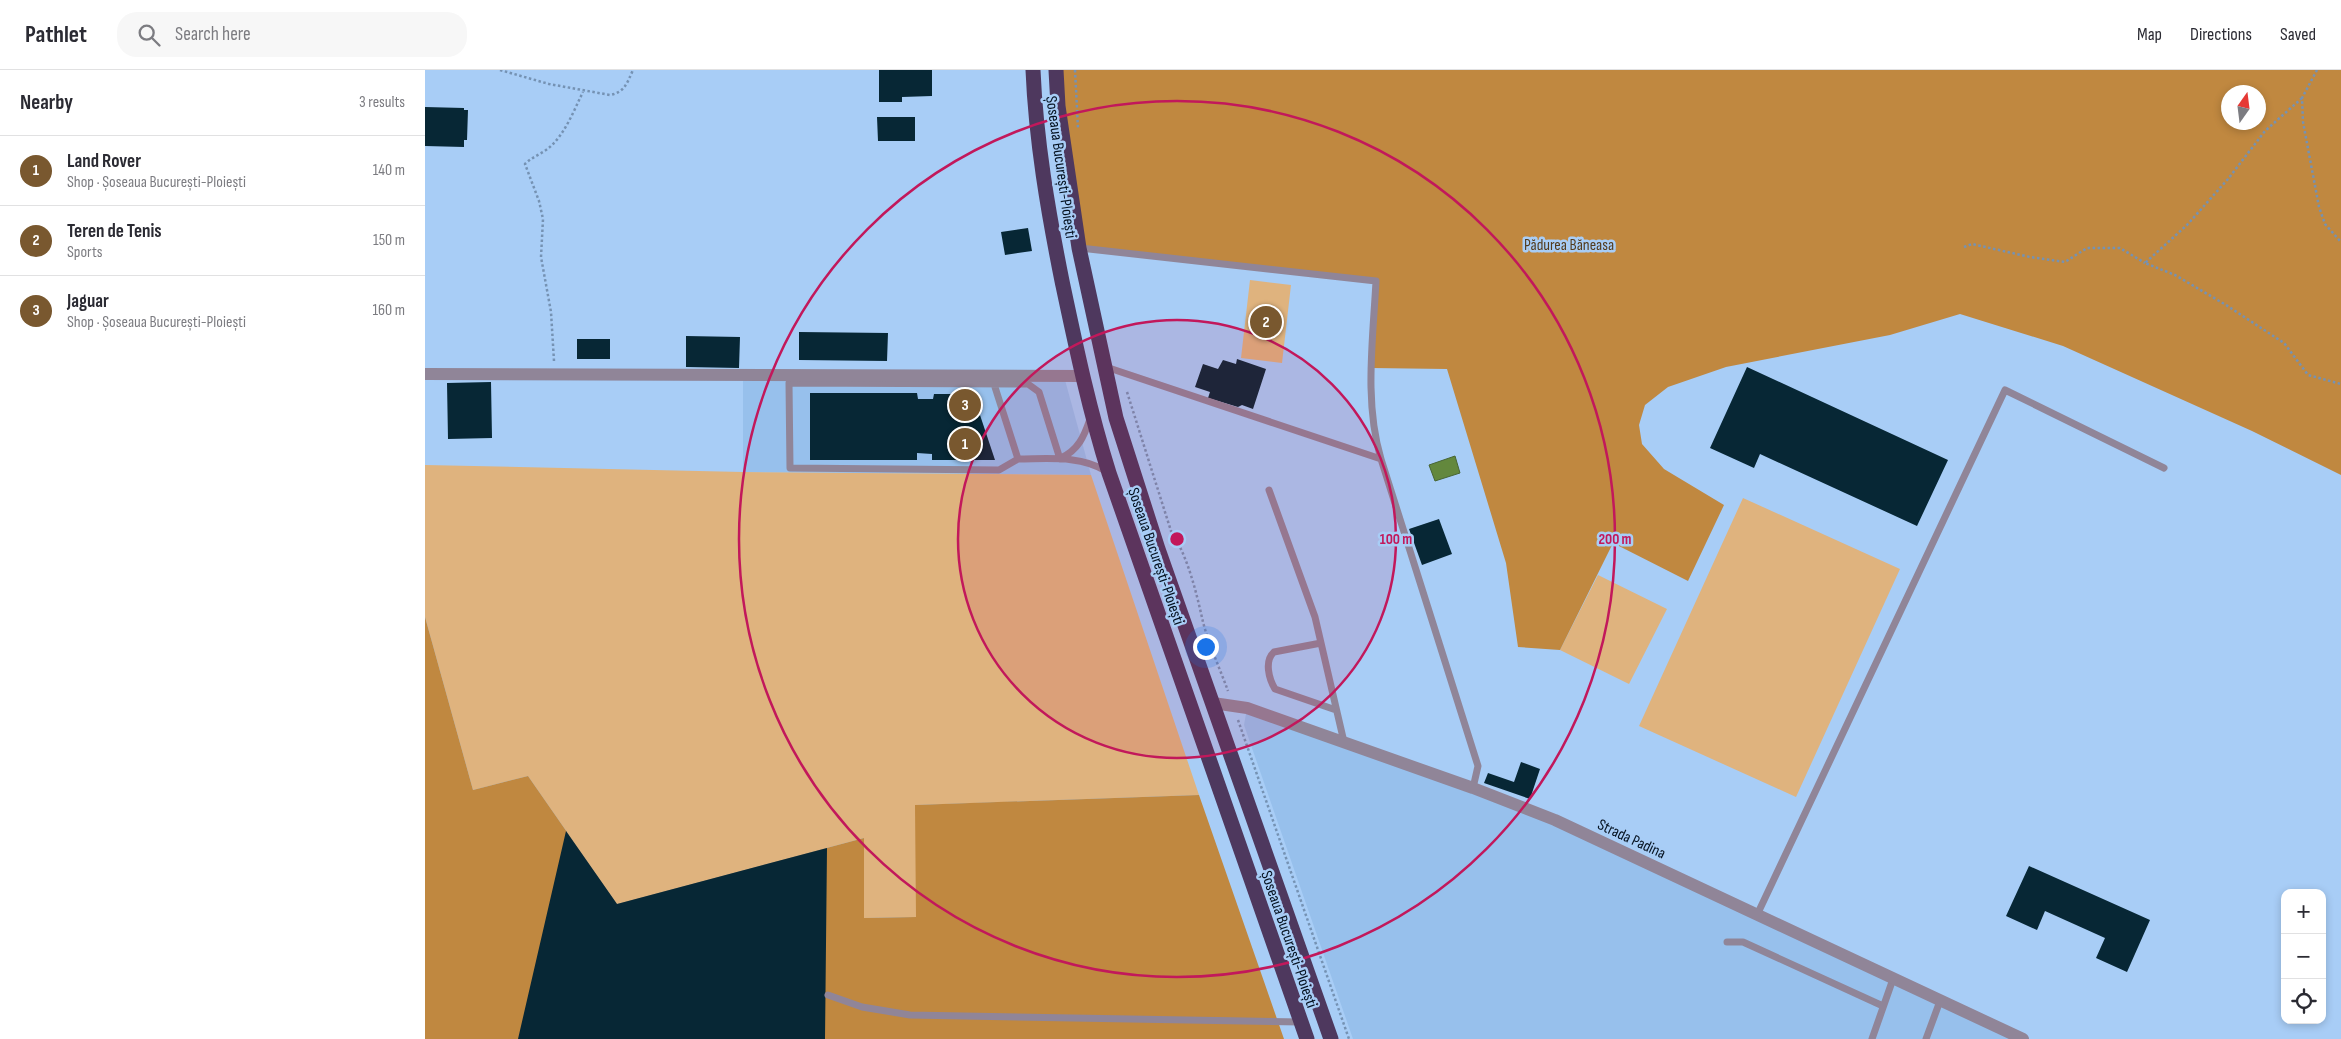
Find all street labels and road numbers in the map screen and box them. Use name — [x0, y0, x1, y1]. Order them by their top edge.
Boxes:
street label: Șoseaua București-Ploiești — [1041, 95, 1080, 240]
street label: Șoseaua București-Ploiești — [1123, 485, 1188, 628]
street label: Strada Padina — [1594, 815, 1668, 863]
street label: Șoseaua București-Ploiești — [1256, 868, 1321, 1011]

